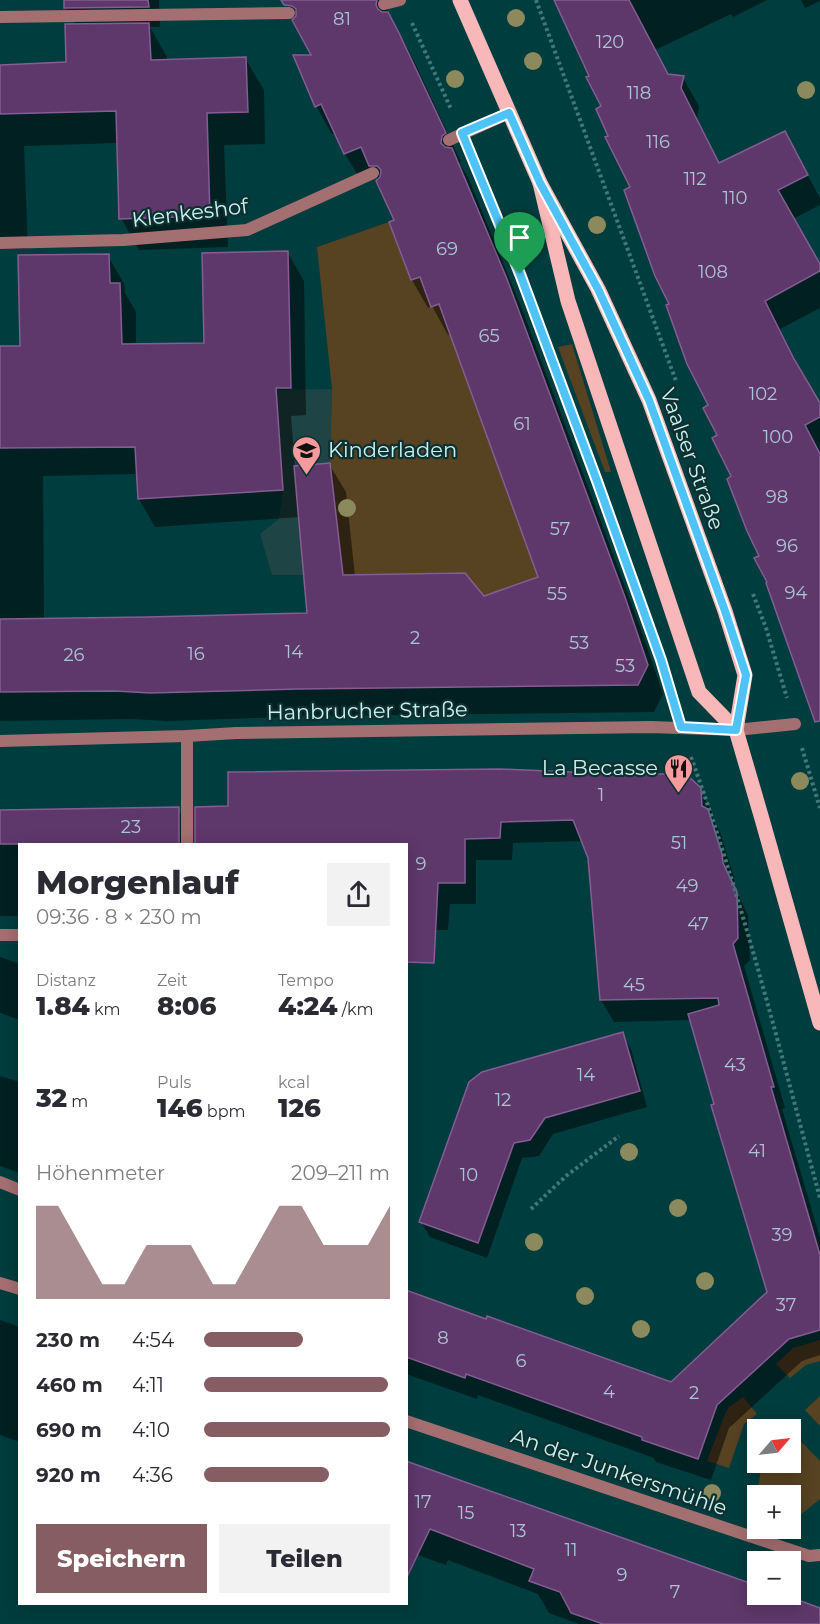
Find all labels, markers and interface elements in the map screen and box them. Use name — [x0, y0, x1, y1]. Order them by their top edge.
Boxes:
house number: 81 — [333, 8, 351, 30]
house number: 120 — [596, 31, 624, 53]
house number: 118 — [627, 82, 651, 104]
house number: 116 — [646, 131, 670, 153]
house number: 112 — [683, 168, 707, 190]
house number: 110 — [723, 187, 747, 209]
street label: Klenkeshof — [130, 193, 250, 232]
pin — [494, 212, 545, 274]
icon: arrive — [503, 221, 536, 254]
house number: 69 — [436, 238, 458, 260]
house number: 108 — [698, 261, 728, 283]
house number: 65 — [478, 325, 500, 347]
house number: 102 — [749, 383, 777, 405]
street label: Vaalser Straße — [655, 385, 730, 533]
house number: 61 — [513, 413, 531, 435]
house number: 100 — [763, 426, 793, 448]
school or university icon: Kinderladen — [291, 434, 323, 476]
place label: Kinderladen — [328, 437, 457, 462]
house number: 98 — [766, 486, 788, 508]
house number: 57 — [550, 518, 570, 540]
house number: 96 — [776, 535, 798, 557]
house number: 94 — [785, 582, 808, 604]
house number: 55 — [547, 583, 567, 605]
house number: 2 — [410, 627, 420, 649]
house number: 53 — [569, 632, 589, 654]
house number: 14 — [285, 641, 303, 663]
house number: 16 — [187, 643, 205, 665]
house number: 26 — [63, 644, 85, 666]
house number: 53 — [615, 655, 635, 677]
street label: Hanbrucher Straße — [266, 696, 468, 725]
restaurant icon: La Becasse — [663, 752, 695, 794]
place label: La Becasse — [542, 755, 658, 780]
house number: 1 — [598, 784, 604, 806]
house number: 23 — [121, 816, 141, 838]
house number: 51 — [671, 832, 687, 854]
house number: 9 — [416, 853, 427, 875]
text: Morgenlauf — [36, 862, 239, 902]
button: share — [327, 863, 390, 926]
house number: 49 — [676, 875, 698, 897]
text: 09:36 · 8 × 230 m — [36, 905, 202, 929]
house number: 47 — [687, 913, 709, 935]
text: Distanz — [36, 971, 96, 990]
text: Zeit — [157, 971, 188, 990]
text: Tempo — [278, 971, 334, 990]
house number: 45 — [623, 974, 645, 996]
text: 1.84 — [36, 990, 90, 1022]
text: 8:06 — [157, 990, 216, 1022]
text: 4:24 — [278, 990, 337, 1022]
text: km — [90, 1000, 120, 1019]
text: /km — [337, 1000, 374, 1019]
house number: 43 — [724, 1054, 746, 1076]
house number: 14 — [577, 1064, 595, 1086]
text: Puls — [157, 1073, 191, 1092]
text: kcal — [278, 1073, 310, 1092]
text: 32 — [36, 1082, 67, 1114]
house number: 12 — [495, 1089, 511, 1111]
text: m — [67, 1092, 88, 1111]
text: 146 — [157, 1092, 203, 1124]
text: 126 — [278, 1092, 321, 1124]
text: bpm — [203, 1102, 245, 1121]
house number: 41 — [748, 1140, 766, 1162]
text: Höhenmeter — [36, 1161, 165, 1185]
text: 209–211 m — [291, 1161, 390, 1185]
house number: 10 — [460, 1164, 478, 1186]
house number: 39 — [771, 1224, 793, 1246]
house number: 37 — [776, 1294, 796, 1316]
house number: 8 — [437, 1327, 449, 1349]
text: 230 m — [36, 1328, 100, 1352]
text: 4:54 — [132, 1328, 174, 1352]
house number: 6 — [516, 1350, 527, 1372]
text: 460 m — [36, 1373, 103, 1397]
text: 4:11 — [132, 1373, 164, 1397]
house number: 4 — [603, 1381, 615, 1403]
house number: 2 — [689, 1382, 699, 1404]
text: 690 m — [36, 1418, 102, 1442]
text: 4:10 — [132, 1418, 170, 1442]
north arrow — [747, 1419, 801, 1473]
map controls — [747, 1419, 801, 1605]
street label: An der Junkersmühle — [508, 1423, 730, 1520]
text: 920 m — [36, 1463, 101, 1487]
text: 4:36 — [132, 1463, 173, 1487]
button: + — [747, 1485, 801, 1539]
house number: 17 — [414, 1491, 432, 1513]
house number: 15 — [458, 1502, 474, 1524]
house number: 13 — [510, 1520, 526, 1542]
button: Speichern — [36, 1524, 207, 1593]
button: Teilen — [219, 1524, 390, 1593]
house number: 11 — [565, 1539, 578, 1561]
button: − — [747, 1551, 801, 1605]
house number: 9 — [617, 1564, 628, 1586]
house number: 7 — [670, 1581, 680, 1603]

